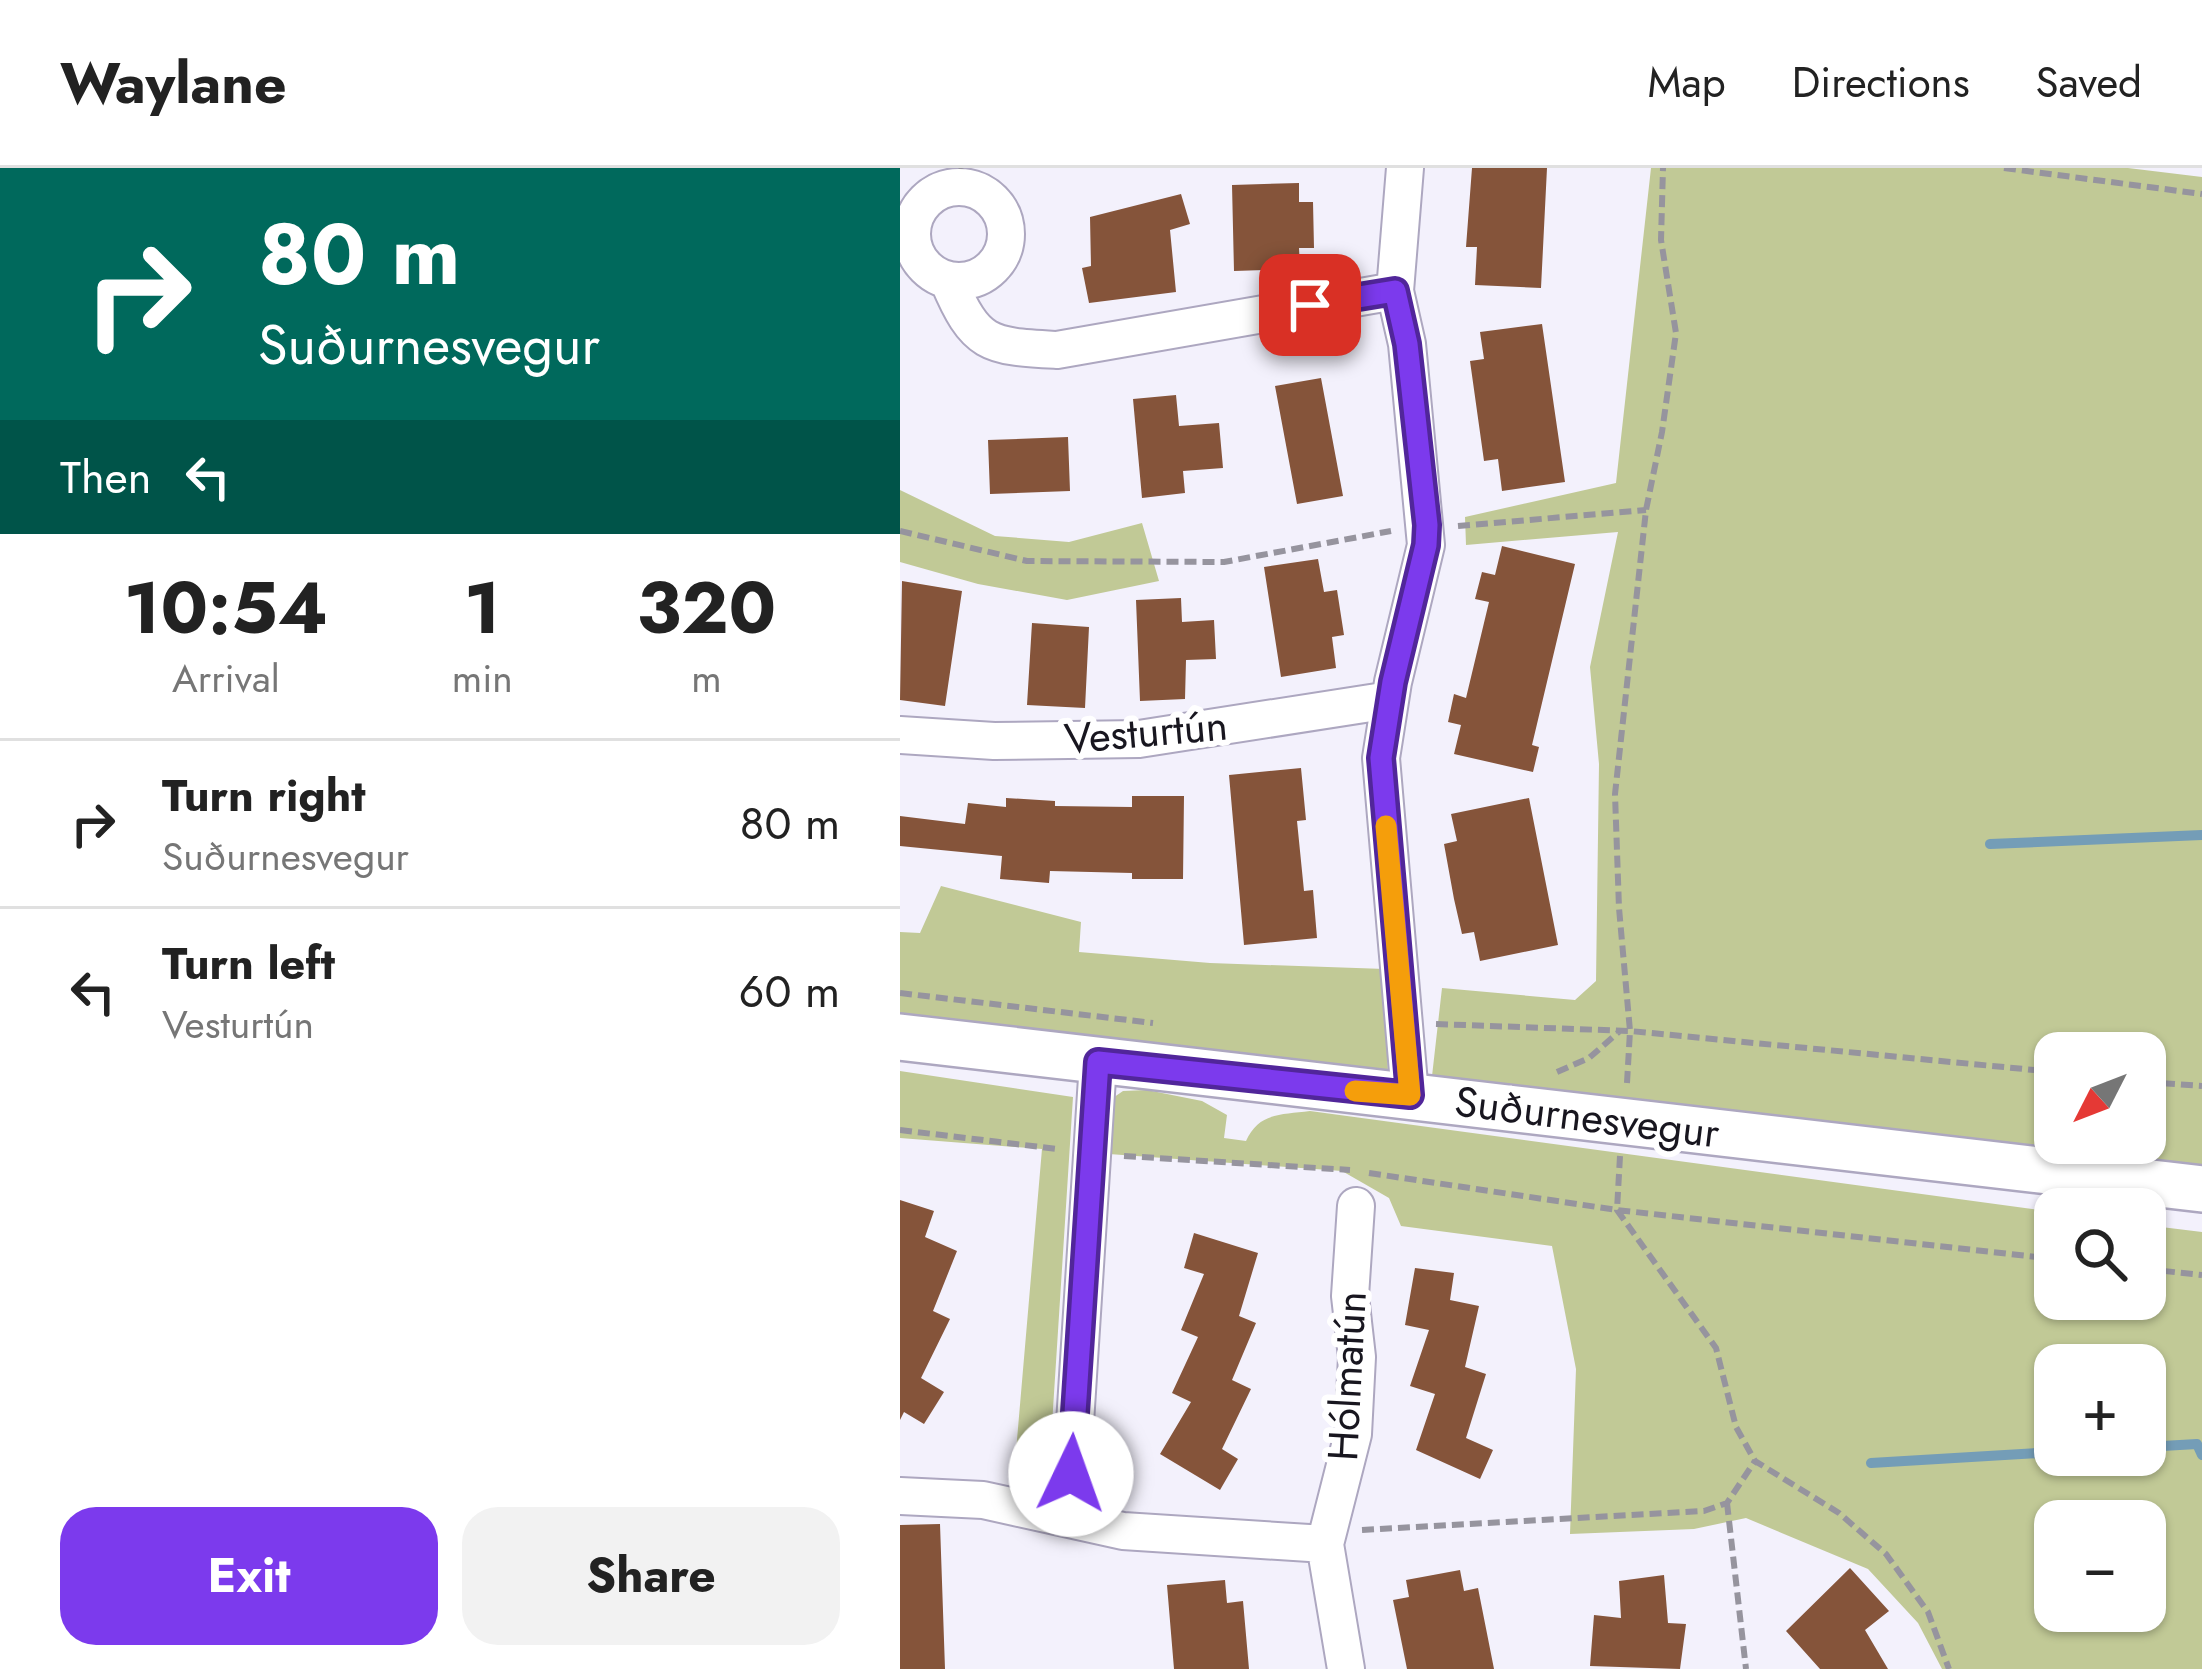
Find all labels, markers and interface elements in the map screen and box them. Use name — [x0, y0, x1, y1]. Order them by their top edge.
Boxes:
text: Waylane — [60, 42, 287, 124]
text: Map — [1648, 52, 1726, 113]
text: Directions — [1792, 52, 1970, 113]
text: Saved — [2036, 52, 2142, 113]
text: 80 m — [258, 194, 460, 316]
icon: right — [60, 216, 216, 372]
pin — [1259, 254, 1361, 356]
icon: arrive — [1277, 272, 1343, 338]
text: Suðurnesvegur — [258, 306, 600, 384]
icon: left — [175, 444, 241, 510]
text: Then — [60, 445, 151, 510]
text: 10:54 — [124, 556, 328, 660]
text: 1 — [464, 556, 501, 660]
text: 320 — [637, 556, 776, 660]
text: Arrival — [172, 650, 280, 707]
text: min — [452, 650, 513, 707]
text: m — [691, 650, 722, 707]
street label: Vesturtún — [1062, 694, 1230, 770]
text: Turn right — [162, 763, 366, 828]
icon: right — [60, 791, 126, 857]
text: 80 m — [740, 791, 840, 856]
text: Suðurnesvegur — [162, 828, 409, 885]
text: Turn left — [162, 931, 335, 996]
icon: left — [60, 959, 126, 1025]
text: 60 m — [738, 959, 840, 1024]
text: Vesturtún — [162, 996, 314, 1053]
north arrow — [2034, 1032, 2166, 1164]
map controls — [2034, 1032, 2166, 1632]
street label: Suðurnesvegur — [1451, 1071, 1723, 1164]
button: search — [2034, 1188, 2166, 1320]
street label: Hólmatún — [1312, 1290, 1382, 1462]
button: + — [2034, 1344, 2166, 1476]
position arrow — [1008, 1411, 1134, 1537]
button: − — [2034, 1500, 2166, 1632]
button: Exit — [60, 1507, 438, 1645]
button: Share — [462, 1507, 840, 1645]

